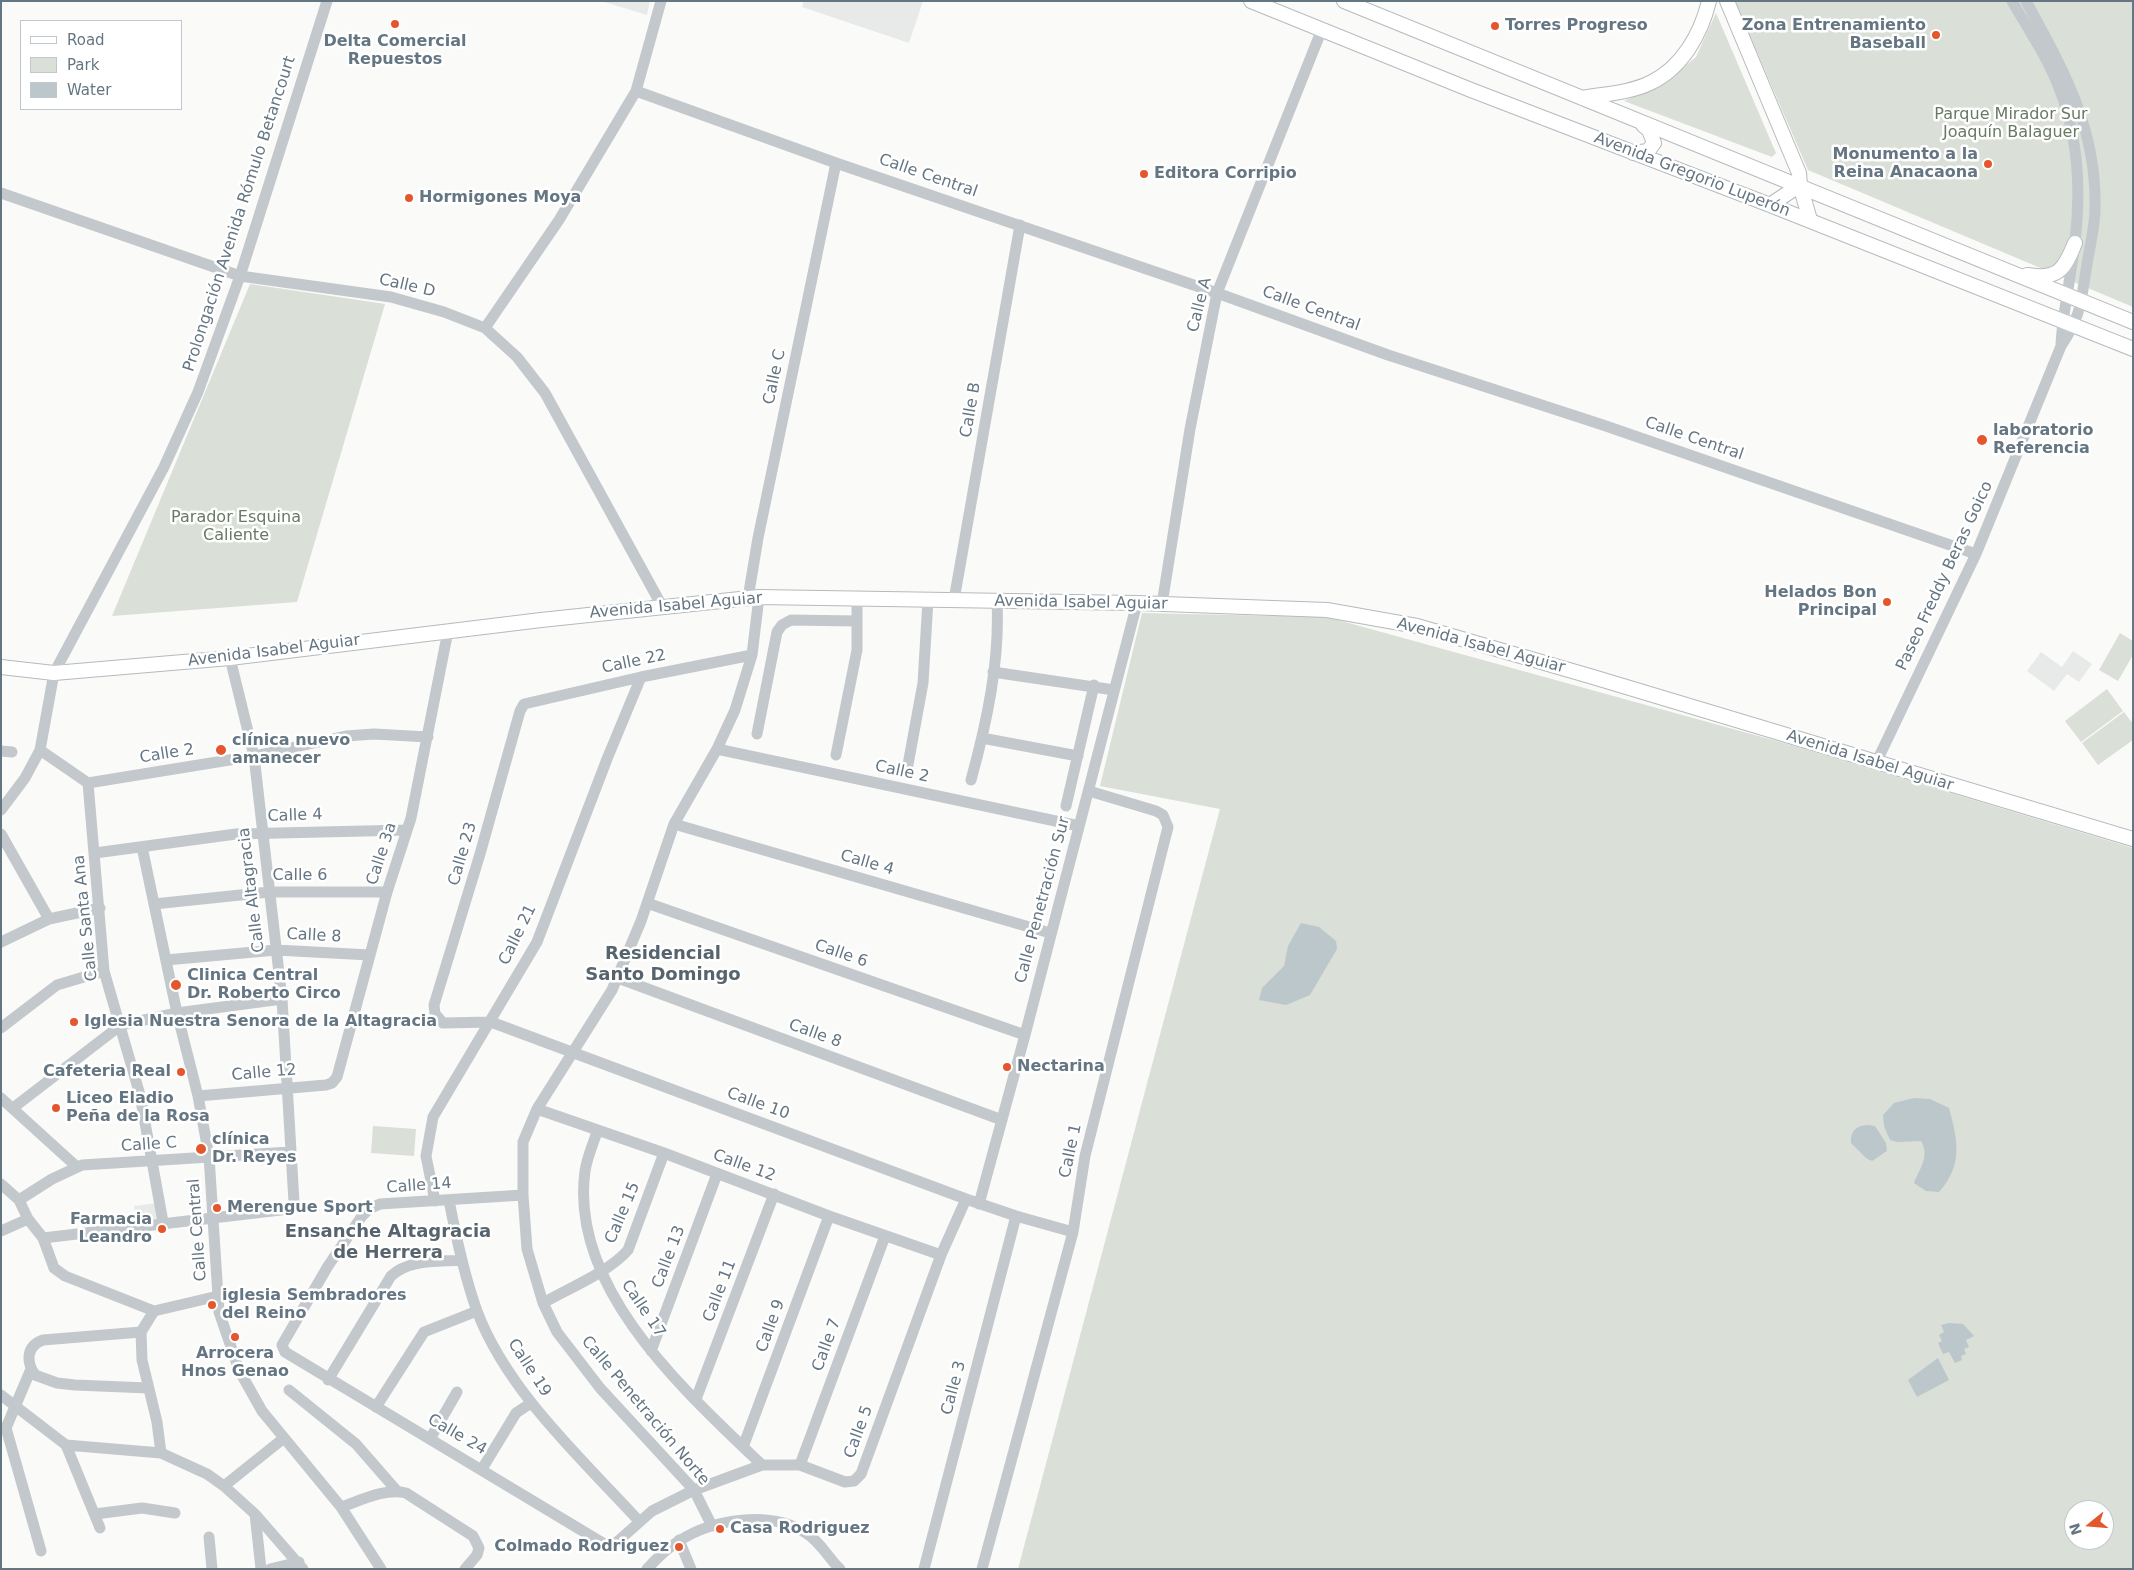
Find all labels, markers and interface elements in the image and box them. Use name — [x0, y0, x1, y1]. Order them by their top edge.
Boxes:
place label: Torres Progreso — [1505, 16, 1648, 36]
place label: Zona Entrenamiento Baseball — [1742, 16, 1926, 54]
marker: Delta Comercial Repuestos — [389, 18, 401, 30]
legend — [20, 20, 182, 110]
marker: Torres Progreso — [1489, 20, 1501, 32]
marker: Zona Entrenamiento Baseball — [1930, 29, 1942, 41]
text: Road — [67, 31, 105, 49]
place label: Delta Comercial Repuestos — [323, 32, 467, 70]
street label: Prolongación Avenida Rómulo Betancourt — [180, 54, 300, 374]
text: Park — [67, 56, 99, 74]
text: Water — [67, 81, 111, 99]
park label: Parque Mirador Sur Joaquín Balaguer — [1934, 105, 2088, 143]
street label: Avenida Gregorio Luperón — [1591, 129, 1793, 221]
place label: Monumento a la Reina Anacaona — [1833, 145, 1978, 183]
street label: Calle Central — [876, 150, 980, 202]
marker: Monumento a la Reina Anacaona — [1982, 158, 1994, 170]
place label: Editora Corripio — [1154, 164, 1297, 184]
marker: Editora Corripio — [1138, 168, 1150, 180]
place label: Hormigones Moya — [419, 188, 581, 208]
marker: Hormigones Moya — [403, 192, 415, 204]
street label: Calle D — [377, 270, 437, 302]
street label: Calle A — [1184, 276, 1216, 334]
street label: Calle Central — [1259, 282, 1363, 336]
street label: Calle C — [760, 348, 790, 406]
street label: Calle B — [957, 381, 985, 439]
street label: Calle Central — [1642, 413, 1746, 465]
place label: laboratorio Referencia — [1993, 421, 2093, 459]
marker: laboratorio Referencia — [1975, 433, 1989, 447]
street label: Paseo Freddy Beras Goico — [1893, 478, 1997, 674]
park label: Parador Esquina Caliente — [171, 508, 301, 546]
place label: Helados Bon Principal — [1764, 583, 1877, 621]
street label: Avenida Isabel Aguiar — [589, 589, 763, 623]
street label: Avenida Isabel Aguiar — [994, 592, 1168, 614]
marker: Helados Bon Principal — [1881, 596, 1893, 608]
street label: Avenida Isabel Aguiar — [1395, 614, 1567, 678]
street label: Avenida Isabel Aguiar — [187, 631, 361, 671]
street label: Calle 22 — [600, 646, 668, 678]
street label: Avenida Isabel Aguiar — [1784, 726, 1956, 796]
place label: clínica nuevo amanecer — [232, 731, 350, 769]
street label: Calle 2 — [138, 740, 196, 768]
marker: clínica nuevo amanecer — [214, 743, 228, 757]
street label: Calle 2 — [873, 757, 931, 787]
street label: Calle 4 — [267, 805, 323, 827]
street label: Calle Penetración Sur — [1012, 815, 1074, 985]
street label: Calle 3a — [363, 820, 401, 888]
street label: Calle 23 — [445, 820, 481, 888]
street label: Calle Altagracia — [235, 826, 269, 954]
street label: Calle 4 — [838, 846, 896, 880]
street label: Calle Santa Ana — [70, 854, 102, 982]
street label: Calle 6 — [273, 866, 327, 886]
street label: Calle 21 — [495, 902, 541, 968]
street label: Calle 8 — [286, 925, 342, 947]
street label: Calle 6 — [812, 936, 870, 972]
district label: Residencial Santo Domingo — [585, 943, 741, 986]
place label: Clinica Central Dr. Roberto Circo — [187, 966, 341, 1004]
marker: Clinica Central Dr. Roberto Circo — [169, 978, 183, 992]
place label: Iglesia Nuestra Senora de la Altagracia — [84, 1012, 437, 1032]
marker: Iglesia Nuestra Senora de la Altagracia — [68, 1016, 80, 1028]
street label: Calle 8 — [786, 1016, 844, 1052]
place label: Nectarina — [1017, 1057, 1105, 1077]
street label: Calle 12 — [231, 1061, 297, 1085]
marker: Nectarina — [1001, 1061, 1013, 1073]
place label: Cafeteria Real — [43, 1062, 171, 1082]
marker: Cafeteria Real — [175, 1066, 187, 1078]
street label: Calle 10 — [724, 1084, 792, 1124]
place label: Liceo Eladio Peña de la Rosa — [66, 1089, 210, 1127]
marker: Liceo Eladio Peña de la Rosa — [50, 1102, 62, 1114]
street label: Calle 1 — [1056, 1122, 1086, 1180]
place label: clínica Dr. Reyes — [212, 1130, 297, 1168]
street label: Calle C — [120, 1133, 178, 1157]
marker: clínica Dr. Reyes — [194, 1142, 208, 1156]
street label: Calle 12 — [710, 1146, 778, 1186]
street label: Calle 14 — [386, 1174, 452, 1198]
street label: Calle Central — [185, 1178, 211, 1282]
street label: Calle 15 — [601, 1179, 645, 1247]
place label: Merengue Sport — [227, 1198, 373, 1218]
marker: Merengue Sport — [211, 1202, 223, 1214]
place label: Farmacia Leandro — [70, 1210, 152, 1248]
district label: Ensanche Altagracia de Herrera — [285, 1221, 491, 1264]
marker: Farmacia Leandro — [156, 1223, 168, 1235]
street label: Calle 13 — [648, 1223, 690, 1291]
street label: Calle 11 — [699, 1257, 741, 1325]
street label: Calle 17 — [617, 1277, 669, 1341]
place label: iglesia Sembradores del Reino — [222, 1286, 407, 1324]
street label: Calle 9 — [753, 1297, 789, 1355]
marker: iglesia Sembradores del Reino — [206, 1299, 218, 1311]
street label: Calle 7 — [809, 1316, 845, 1374]
marker: Arrocera Hnos Genao — [229, 1331, 241, 1343]
street label: Calle Penetración Norte — [577, 1332, 713, 1490]
street label: Calle 19 — [503, 1335, 555, 1401]
place label: Arrocera Hnos Genao — [181, 1344, 289, 1382]
street label: Calle 3 — [938, 1359, 970, 1417]
street label: Calle 5 — [841, 1403, 877, 1461]
street label: Calle 24 — [424, 1410, 490, 1460]
north arrow — [2064, 1500, 2114, 1550]
place label: Casa Rodriguez — [730, 1519, 870, 1539]
text: N — [2066, 1521, 2085, 1537]
marker: Casa Rodriguez — [714, 1523, 726, 1535]
place label: Colmado Rodriguez — [494, 1537, 669, 1557]
marker: Colmado Rodriguez — [673, 1541, 685, 1553]

